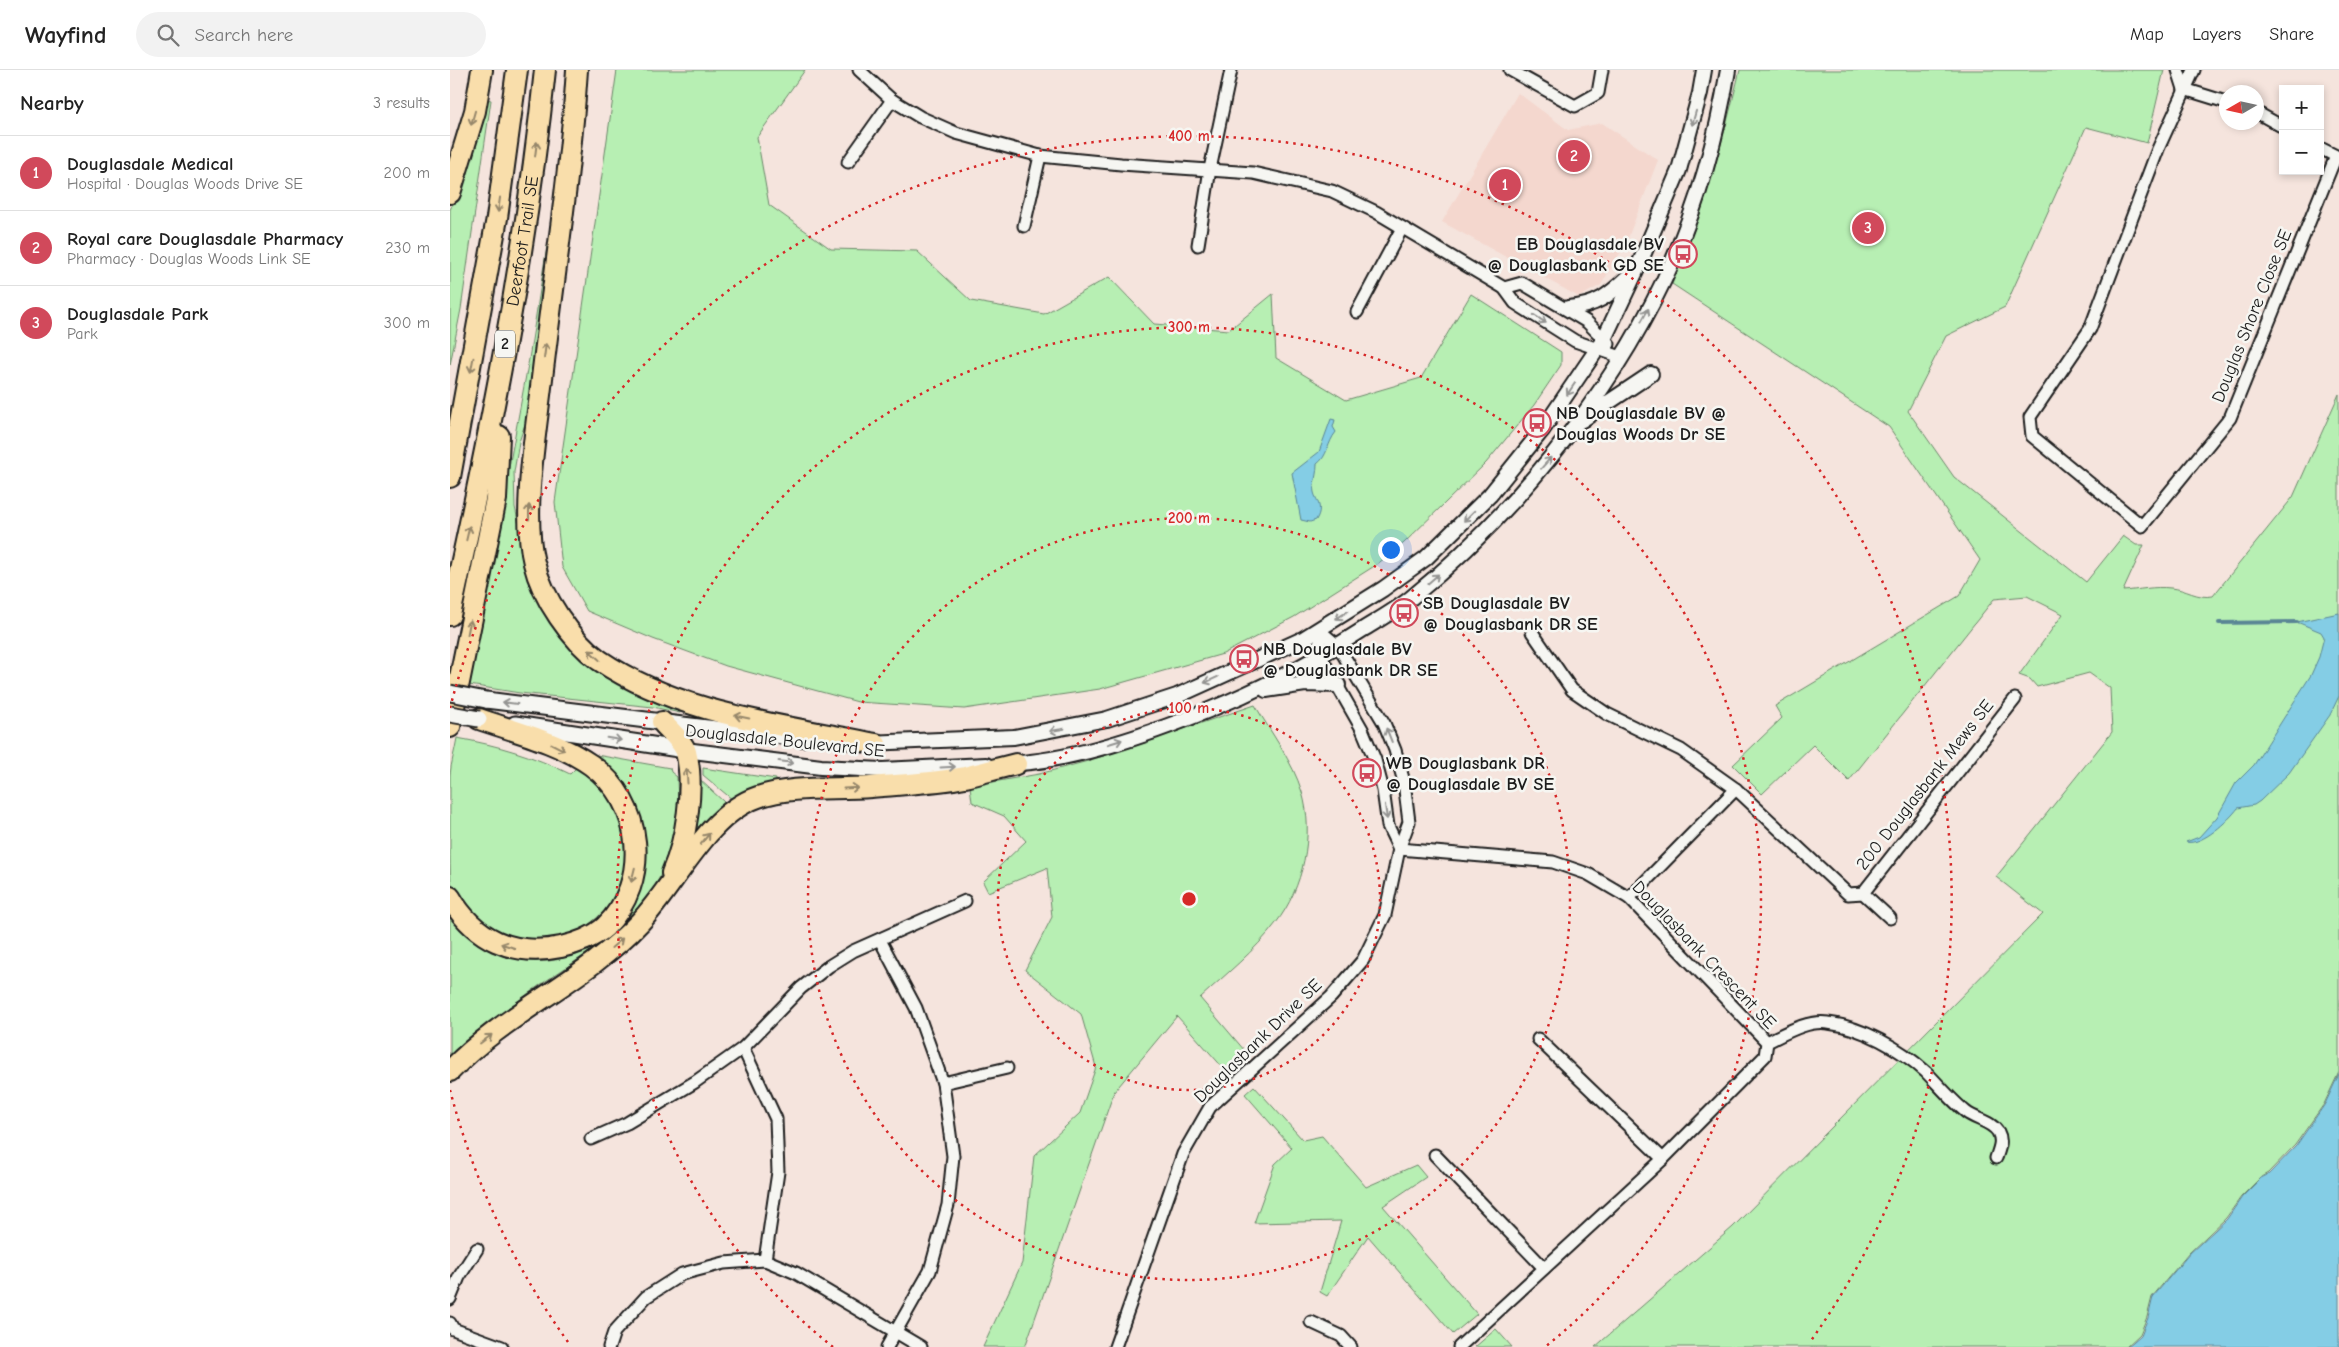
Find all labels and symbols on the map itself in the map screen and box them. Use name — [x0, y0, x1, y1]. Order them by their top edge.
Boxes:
north arrow — [2219, 85, 2264, 130]
one-way arrow — [468, 109, 478, 125]
one-way arrow — [1688, 109, 1698, 125]
text: 400 m — [1168, 127, 1210, 145]
pin: 2 — [1558, 137, 1590, 175]
one-way arrow — [531, 142, 541, 158]
pin: 1 — [1489, 166, 1521, 204]
street label: Deerfoot Trail SE — [502, 174, 543, 308]
one-way arrow — [494, 197, 504, 213]
pin: 3 — [1852, 209, 1884, 247]
street label: Douglas Shore Close SE — [2208, 226, 2296, 406]
place label: EB Douglasdale BV @ Douglasbank GD SE — [1487, 234, 1664, 276]
bus stop icon: EB Douglasdale BV @ Douglasbank GD SE — [1668, 239, 1698, 269]
one-way arrow — [1641, 308, 1651, 322]
one-way arrow — [1533, 315, 1547, 325]
text: 300 m — [1168, 318, 1210, 336]
road number: 2 — [495, 330, 515, 358]
one-way arrow — [540, 343, 550, 359]
one-way arrow — [466, 357, 476, 373]
one-way arrow — [1566, 382, 1576, 396]
place label: NB Douglasdale BV @ Douglas Woods Dr SE — [1556, 403, 1726, 445]
bus stop icon: NB Douglasdale BV @ Douglas Woods Dr SE — [1522, 408, 1552, 438]
one-way arrow — [1540, 457, 1551, 470]
one-way arrow — [524, 505, 534, 521]
text: 200 m — [1168, 509, 1210, 527]
one-way arrow — [1463, 510, 1475, 522]
one-way arrow — [464, 526, 473, 542]
your location — [1378, 537, 1404, 563]
one-way arrow — [1426, 574, 1439, 585]
place label: SB Douglasdale BV @ Douglasbank DR SE — [1423, 593, 1598, 635]
bus stop icon: SB Douglasdale BV @ Douglasbank DR SE — [1389, 598, 1419, 628]
one-way arrow — [1335, 611, 1349, 621]
one-way arrow — [465, 620, 475, 636]
place label: NB Douglasdale BV @ Douglasbank DR SE — [1263, 639, 1438, 681]
bus stop icon: NB Douglasdale BV @ Douglasbank DR SE — [1229, 644, 1259, 674]
one-way arrow — [587, 649, 600, 661]
one-way arrow — [1204, 676, 1219, 686]
street label: 200 Douglasbank Mews SE — [1852, 696, 1998, 874]
one-way arrow — [502, 698, 518, 708]
text: 100 m — [1169, 699, 1209, 717]
one-way arrow — [735, 712, 751, 721]
street label: Douglasdale Boulevard SE — [684, 720, 886, 762]
one-way arrow — [1050, 726, 1066, 736]
one-way arrow — [1384, 728, 1393, 743]
one-way arrow — [606, 735, 622, 745]
one-way arrow — [1107, 737, 1123, 746]
one-way arrow — [550, 743, 565, 752]
place label: WB Douglasbank DR @ Douglasdale BV SE — [1386, 753, 1554, 795]
one-way arrow — [778, 757, 794, 767]
bus stop icon: WB Douglasbank DR @ Douglasdale BV SE — [1352, 758, 1382, 788]
one-way arrow — [940, 762, 956, 772]
one-way arrow — [683, 769, 692, 785]
one-way arrow — [842, 783, 858, 792]
one-way arrow — [1381, 803, 1391, 819]
one-way arrow — [700, 833, 711, 846]
one-way arrow — [628, 867, 637, 883]
street label: Douglasbank Crescent SE — [1628, 877, 1780, 1034]
centre of rings — [1180, 890, 1198, 908]
one-way arrow — [611, 937, 624, 949]
one-way arrow — [501, 940, 517, 950]
street label: Douglasbank Drive SE — [1190, 974, 1326, 1107]
one-way arrow — [479, 1033, 492, 1044]

